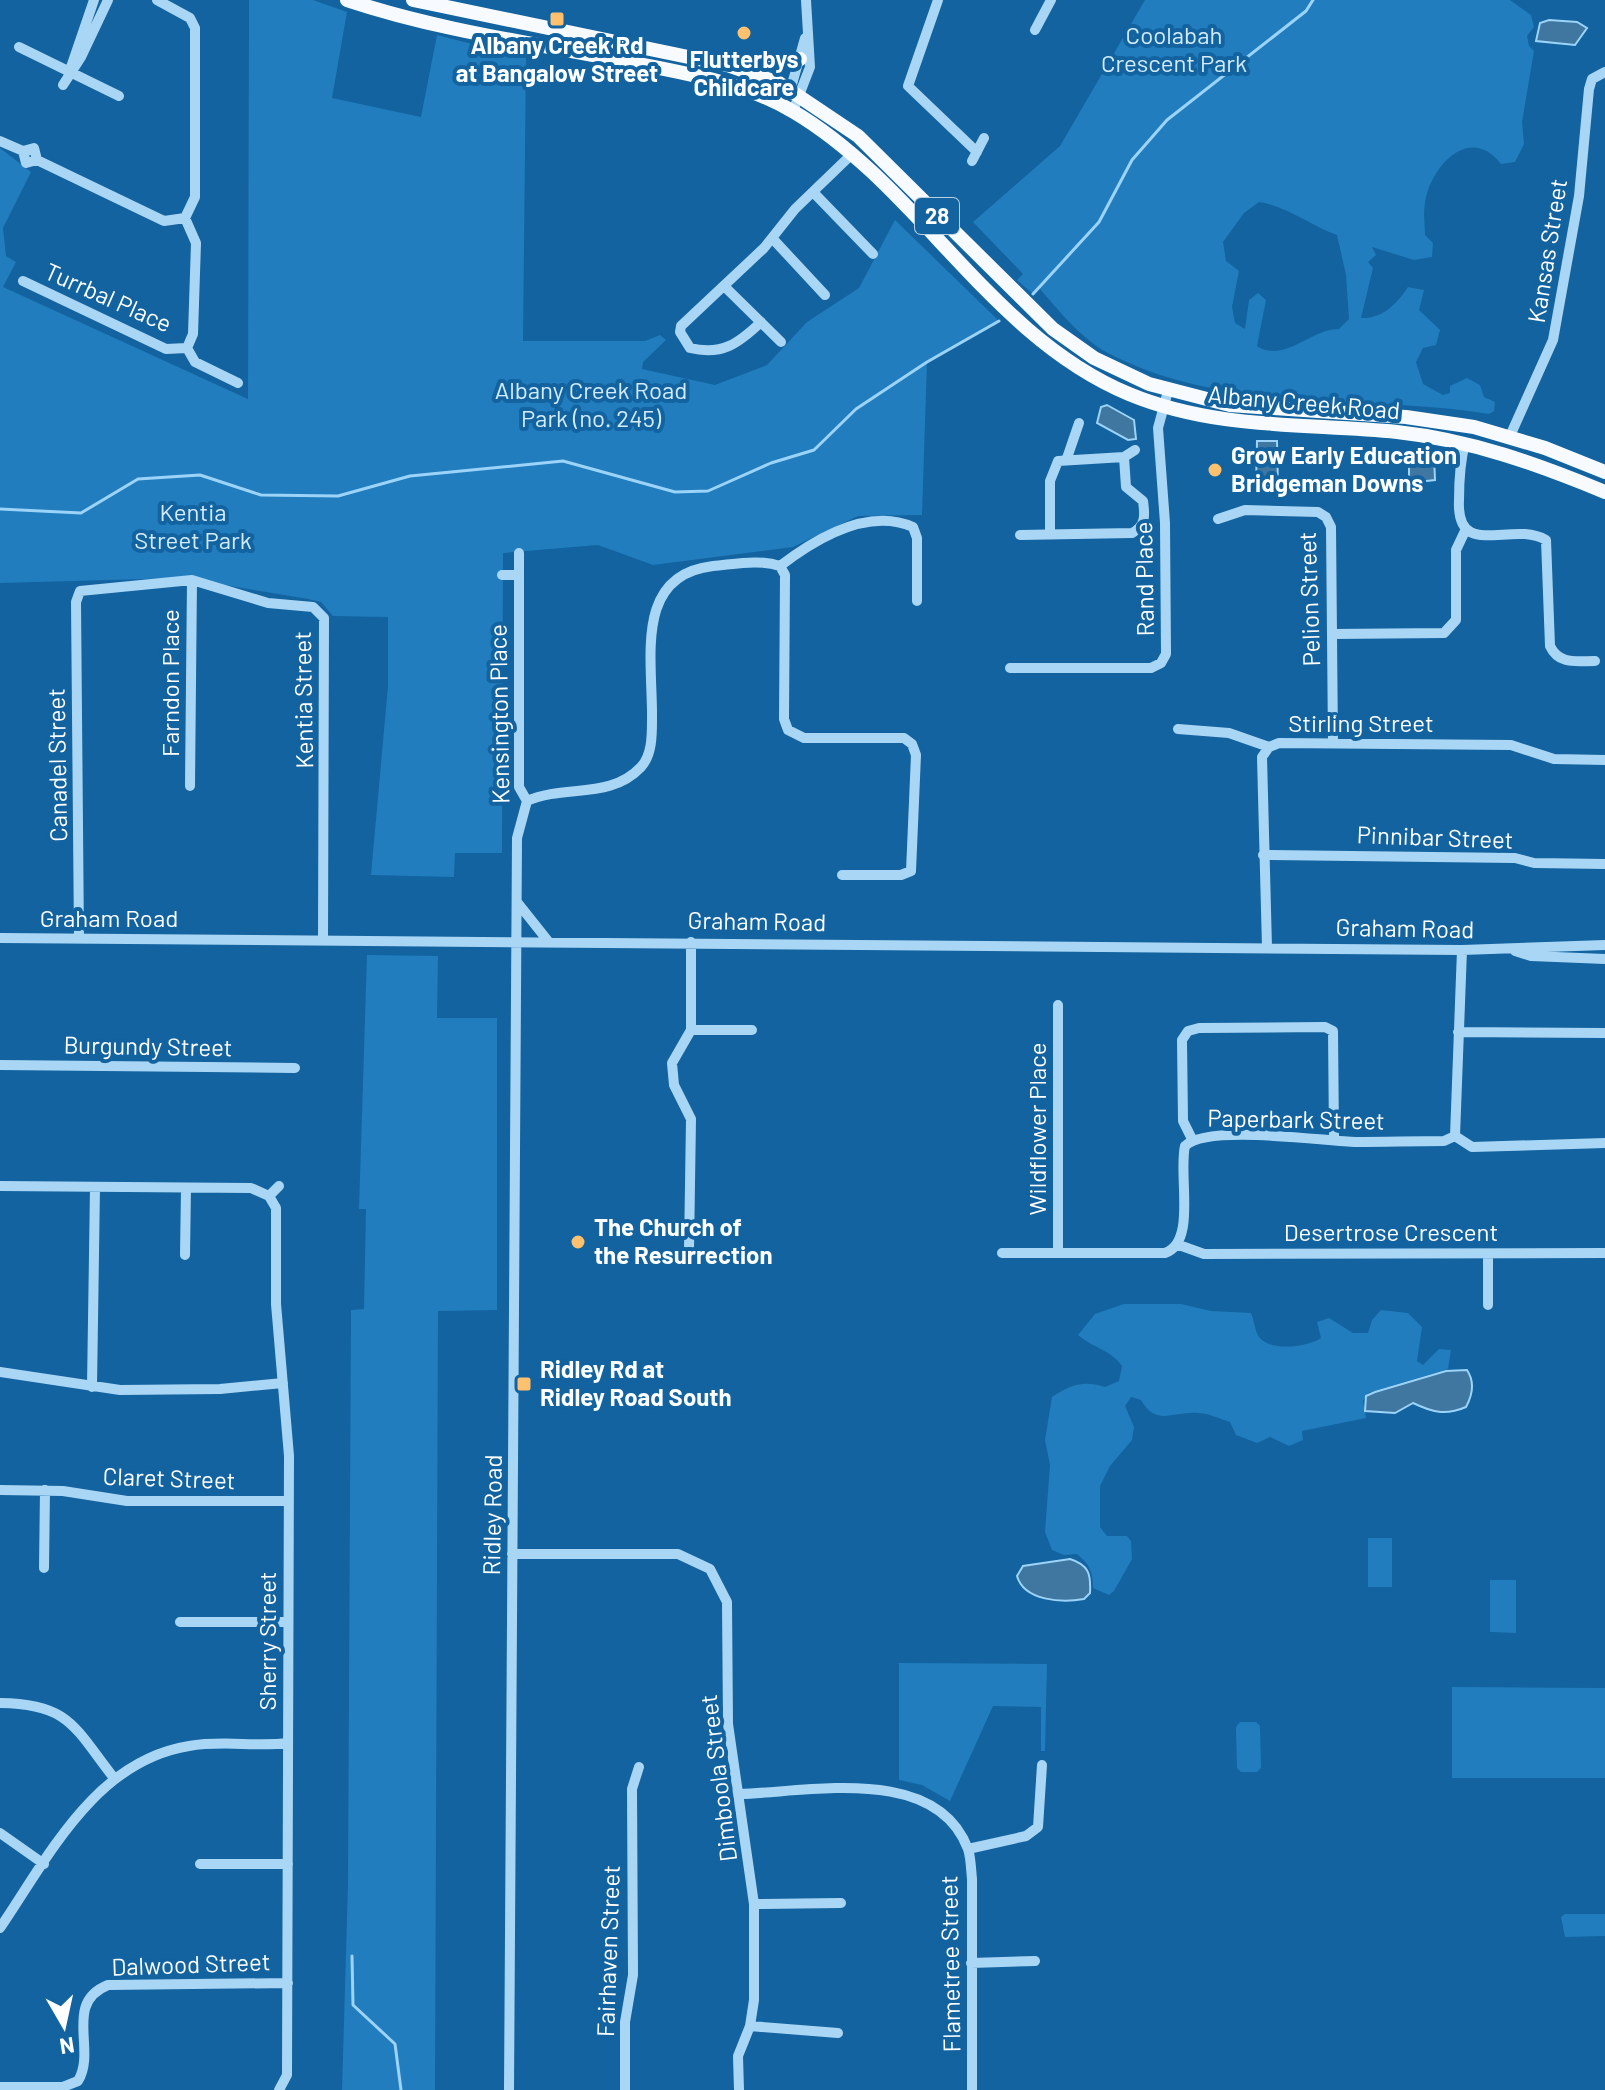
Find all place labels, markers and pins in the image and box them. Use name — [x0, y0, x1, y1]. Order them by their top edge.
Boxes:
marker: Albany Creek Rd at Bangalow Street — [548, 10, 566, 28]
marker: Flutterbys Childcare — [735, 24, 753, 42]
place label: Albany Creek Rd at Bangalow Street — [456, 30, 658, 87]
place label: Flutterbys Childcare — [689, 44, 799, 101]
place label: Grow Early Education Bridgeman Downs — [1231, 440, 1457, 497]
marker: Grow Early Education Bridgeman Downs — [1206, 461, 1224, 479]
place label: The Church of the Resurrection — [594, 1212, 773, 1269]
marker: The Church of the Resurrection — [569, 1233, 587, 1251]
place label: Ridley Rd at Ridley Road South — [540, 1354, 732, 1411]
marker: Ridley Rd at Ridley Road South — [515, 1375, 533, 1393]

